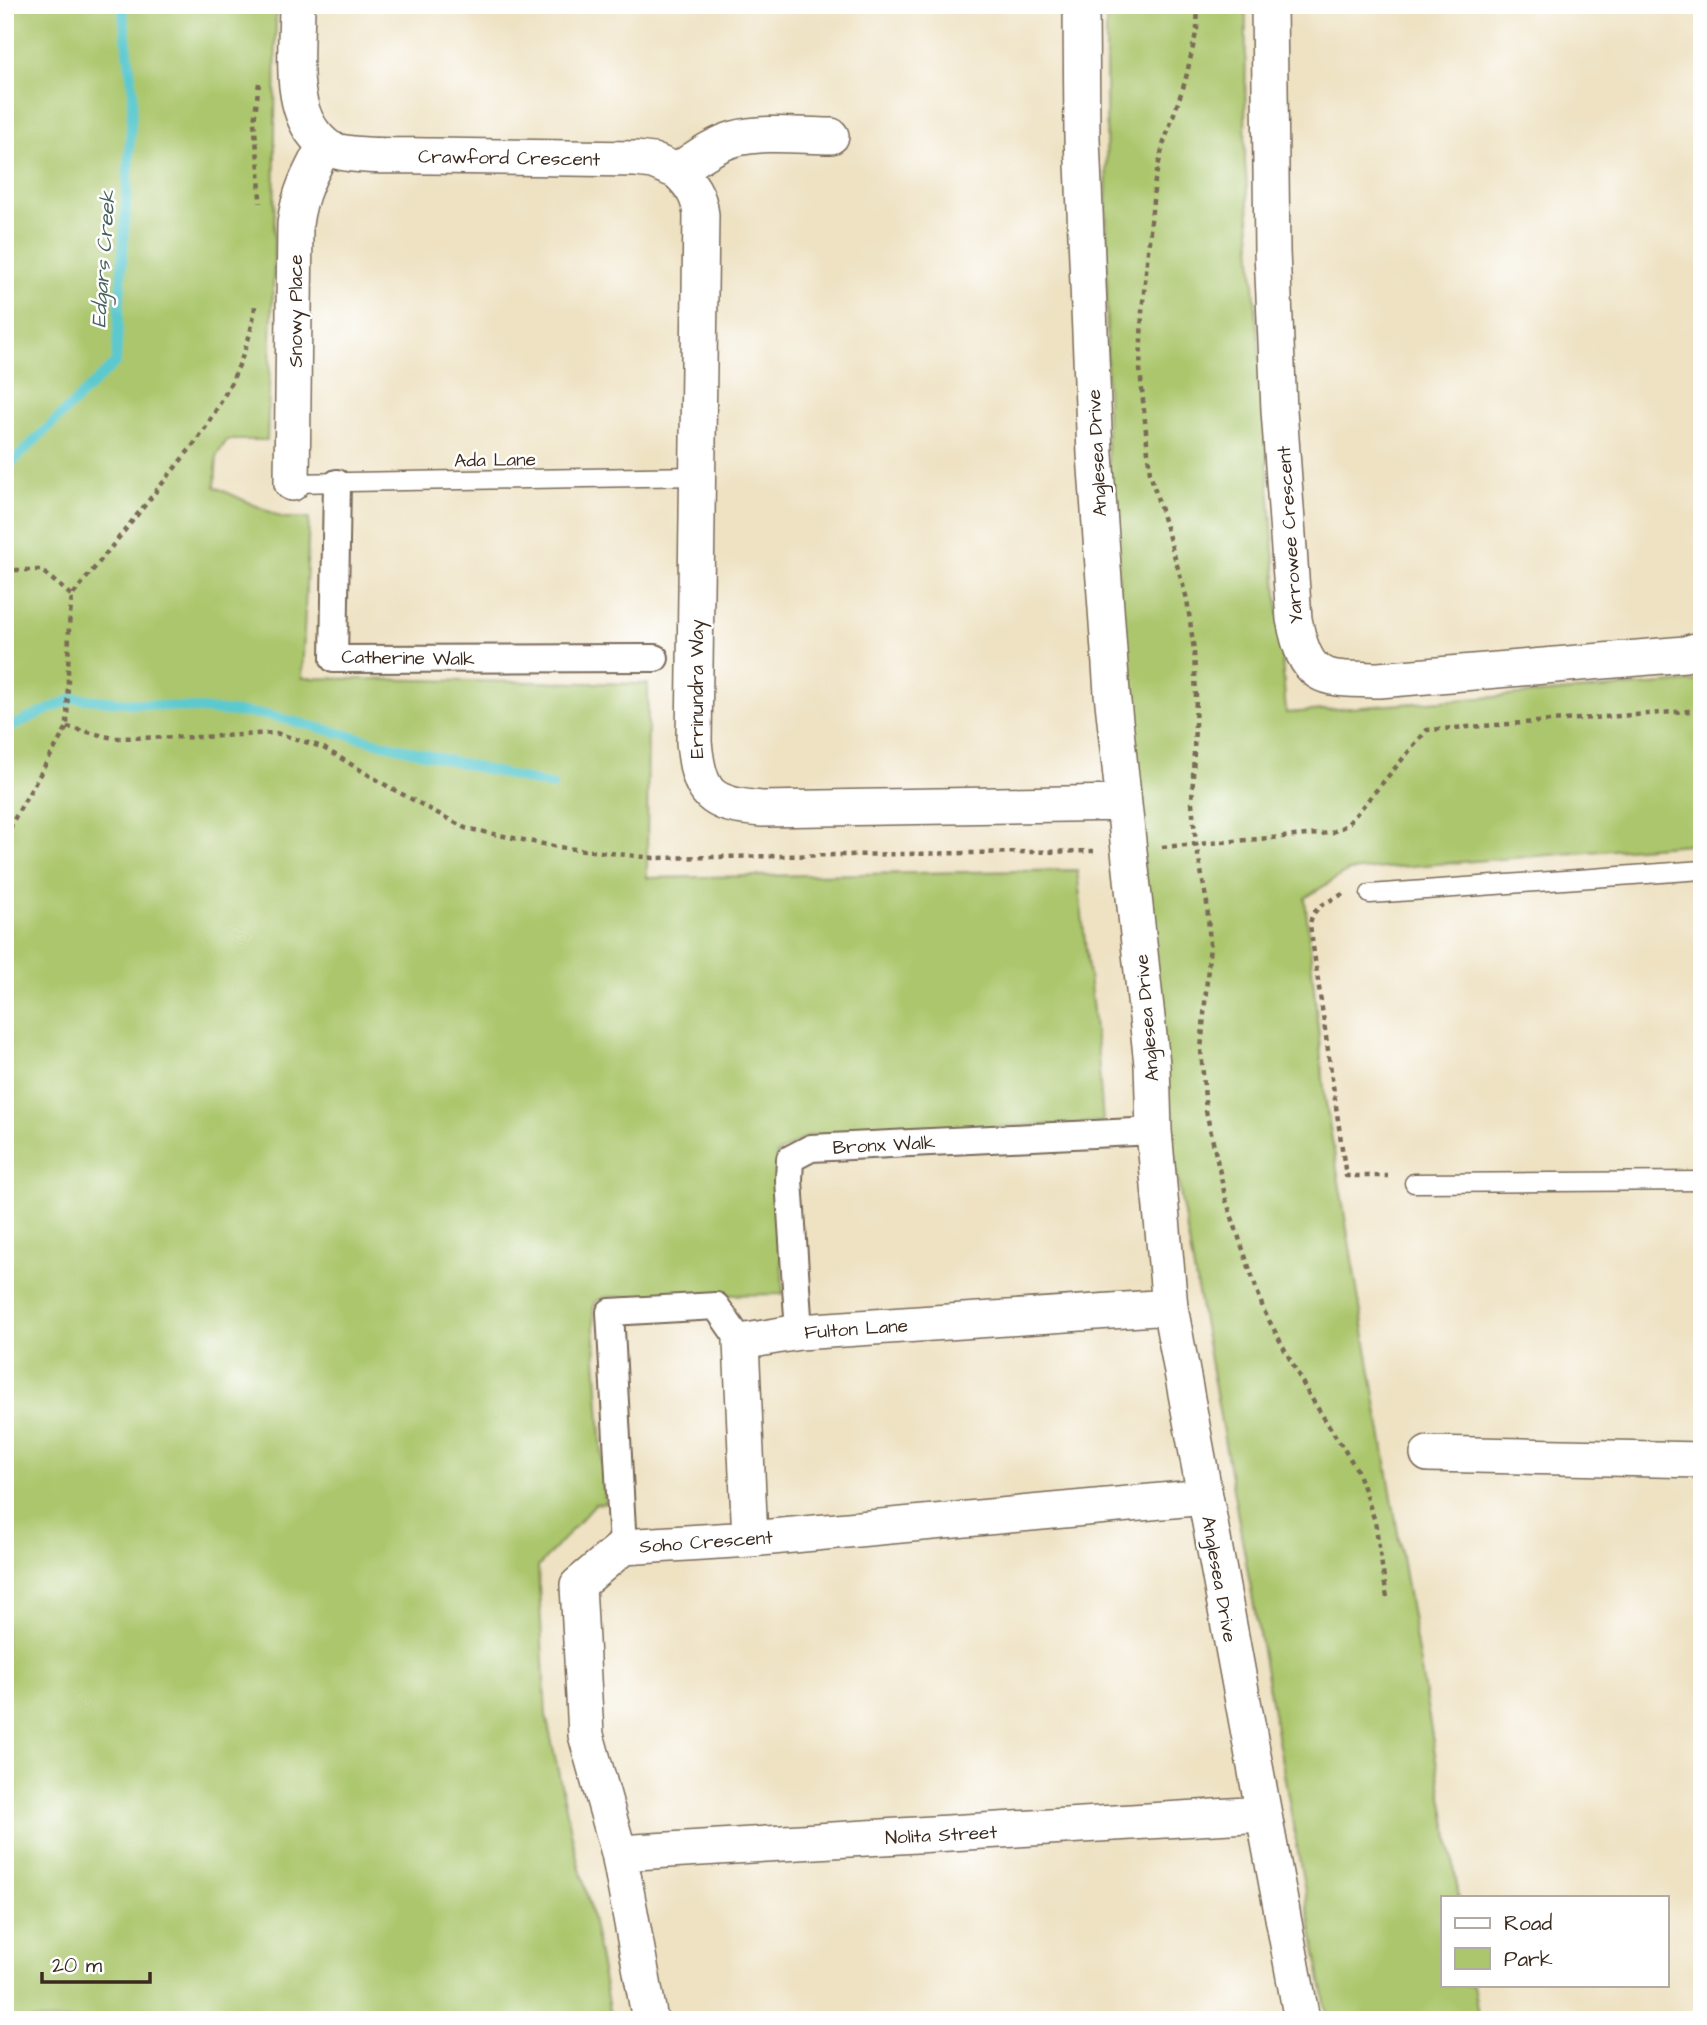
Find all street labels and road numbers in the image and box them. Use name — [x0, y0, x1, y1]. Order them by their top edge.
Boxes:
street label: Crawford Crescent — [418, 143, 601, 174]
street label: Snowy Place — [283, 255, 311, 367]
street label: Anglesea Drive — [1081, 388, 1115, 517]
street label: Yarrowee Crescent — [1271, 445, 1310, 625]
street label: Ada Lane — [454, 446, 536, 475]
street label: Errinundra Way — [684, 619, 712, 759]
street label: Catherine Walk — [341, 644, 475, 673]
street label: Anglesea Drive — [1128, 953, 1168, 1083]
street label: Bronx Walk — [832, 1129, 936, 1162]
street label: Fulton Lane — [803, 1312, 909, 1347]
street label: Anglesea Drive — [1193, 1514, 1243, 1645]
street label: Soho Crescent — [638, 1524, 774, 1561]
street label: Nolita Street — [884, 1819, 998, 1852]

